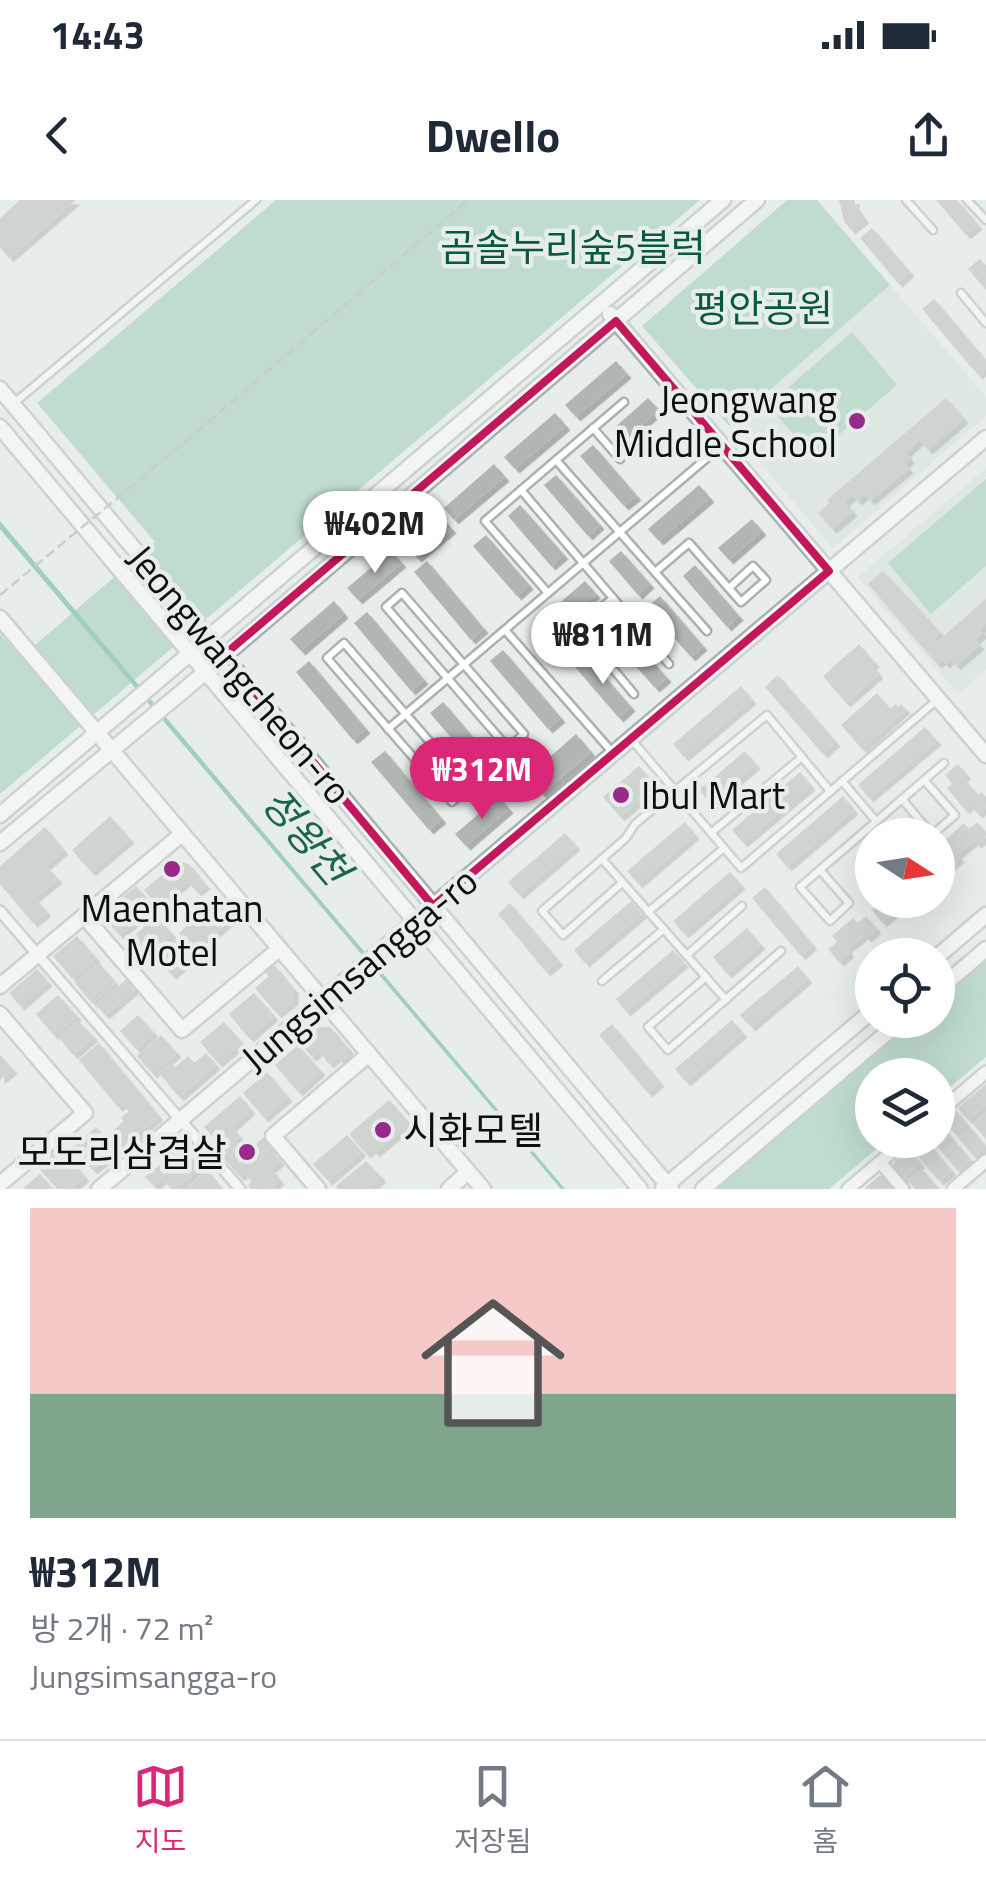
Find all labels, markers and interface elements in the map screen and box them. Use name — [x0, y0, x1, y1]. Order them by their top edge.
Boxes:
text: 14:43 — [50, 6, 145, 64]
text: Dwello — [426, 101, 560, 169]
icon: back — [30, 108, 85, 163]
icon: share — [901, 108, 956, 163]
park label: 곰솔누리숲5블럭 — [440, 218, 706, 276]
park label: 평안공원 — [693, 279, 833, 337]
place label: Jeongwang Middle School — [614, 370, 837, 472]
marker: Jeongwang Middle School — [846, 410, 868, 432]
pin: ₩402M — [305, 491, 445, 576]
text: ₩402M — [325, 499, 425, 547]
street label: Jeongwangcheon-ro — [114, 531, 366, 817]
pin: ₩811M — [533, 602, 673, 687]
text: ₩811M — [553, 610, 653, 658]
pin: ₩312M — [412, 737, 552, 822]
text: ₩312M — [432, 745, 532, 793]
place label: Ibul Mart — [641, 766, 785, 824]
water label: 정왕천 — [247, 774, 368, 901]
marker: Ibul Mart — [610, 784, 632, 806]
north arrow — [855, 818, 955, 918]
map controls — [855, 818, 955, 1158]
street label: Jungsimsangga-ro — [228, 852, 490, 1086]
marker: Maenhatan Motel — [161, 858, 183, 880]
place label: Maenhatan Motel — [81, 879, 263, 981]
button: locate — [855, 938, 955, 1038]
button: layers — [855, 1058, 955, 1158]
place label: 시화모텔 — [403, 1101, 543, 1159]
marker: 시화모텔 — [372, 1119, 394, 1141]
place label: 모도리삼겹살 — [17, 1123, 227, 1181]
marker: 모도리삼겹살 — [236, 1141, 258, 1163]
icon: home — [403, 1273, 583, 1453]
text: ₩312M — [30, 1539, 161, 1603]
text: 방 2개 · 72 m² — [30, 1604, 213, 1652]
text: Jungsimsangga-ro — [30, 1652, 277, 1700]
tab: 지도 — [133, 1759, 188, 1862]
tab: 저장됨 — [454, 1759, 532, 1862]
tab: 홈 — [798, 1759, 853, 1862]

